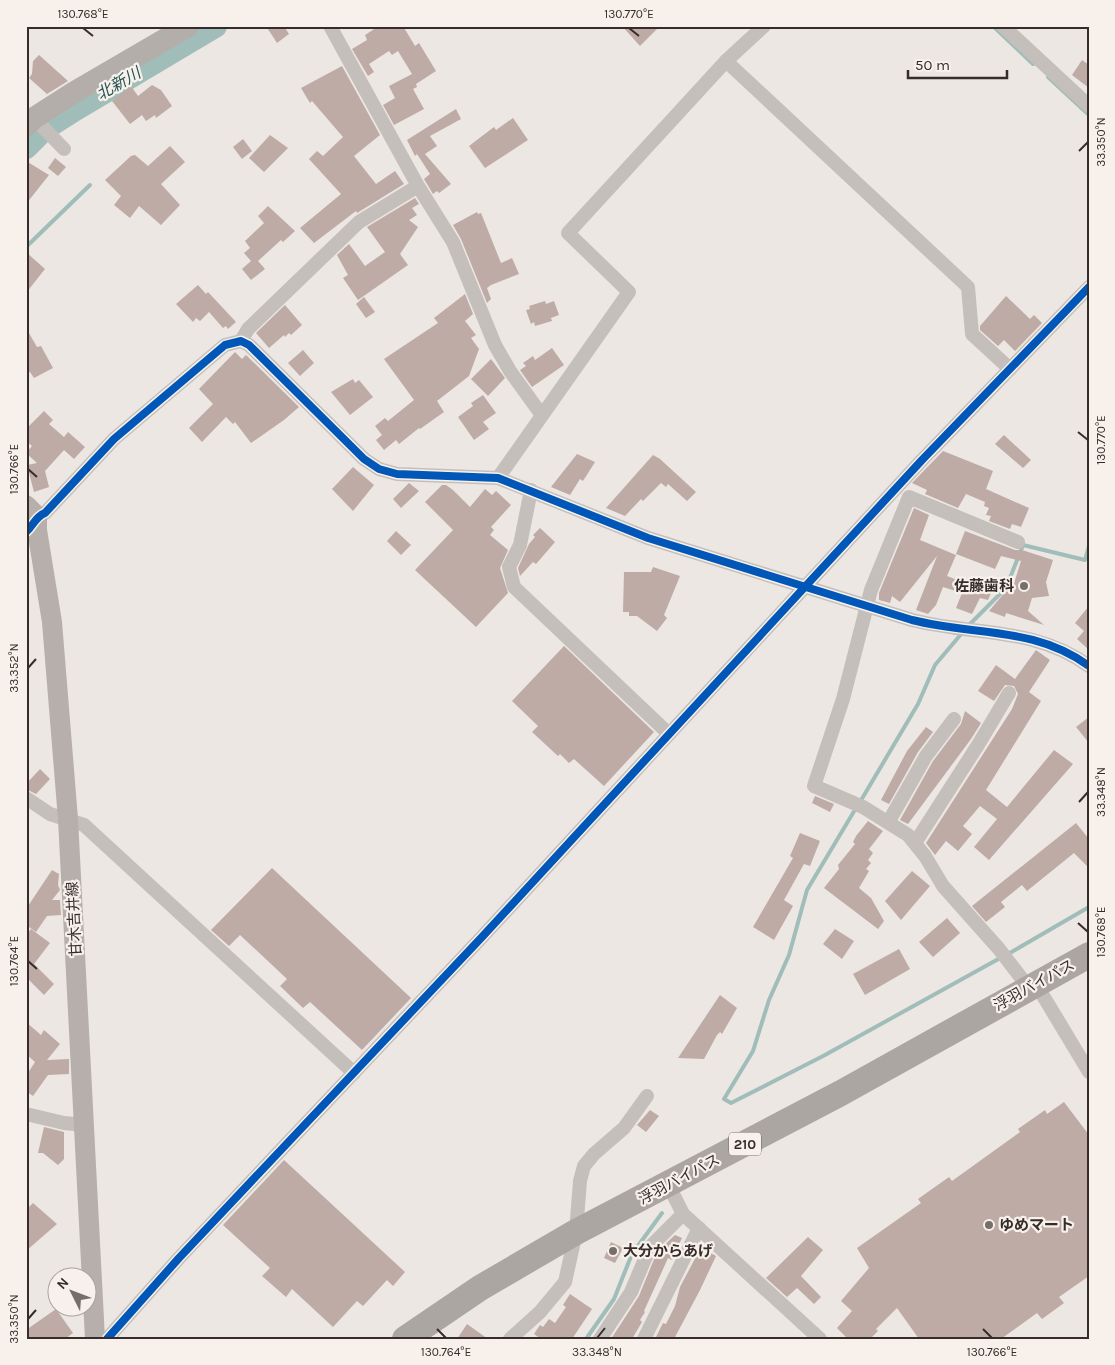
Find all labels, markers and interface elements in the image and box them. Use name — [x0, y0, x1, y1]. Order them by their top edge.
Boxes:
text: 130.768°E — [57, 7, 109, 21]
text: 130.770°E — [604, 7, 654, 21]
scale bar — [908, 48, 1006, 80]
text: 50 m — [915, 56, 950, 74]
water label: 北新川 — [93, 62, 146, 104]
text: 33.350°N — [1094, 117, 1108, 167]
text: 130.770°E — [1094, 415, 1108, 465]
text: 130.766°E — [7, 444, 21, 494]
place label: 佐藤歯科 — [954, 577, 1014, 595]
marker: 佐藤歯科 — [1018, 580, 1030, 592]
text: 33.352°N — [7, 643, 21, 693]
text: 33.348°N — [1094, 767, 1108, 817]
street label: 甘木吉井線 — [63, 881, 85, 957]
text: 130.768°E — [1094, 906, 1108, 958]
text: 130.764°E — [7, 936, 21, 986]
street label: 浮羽バイパス — [990, 955, 1078, 1015]
road number: 210 — [729, 1132, 761, 1156]
street label: 浮羽バイパス — [635, 1150, 723, 1208]
place label: ゆめマート — [999, 1216, 1074, 1234]
marker: ゆめマート — [983, 1219, 995, 1231]
place label: 大分からあげ — [623, 1242, 713, 1260]
marker: 大分からあげ — [607, 1245, 619, 1257]
north arrow — [48, 1268, 98, 1318]
text: N — [53, 1274, 72, 1293]
text: 33.350°N — [7, 1294, 21, 1344]
text: 130.764°E — [421, 1345, 471, 1359]
text: 33.348°N — [572, 1345, 622, 1359]
text: 130.766°E — [967, 1345, 1017, 1359]

